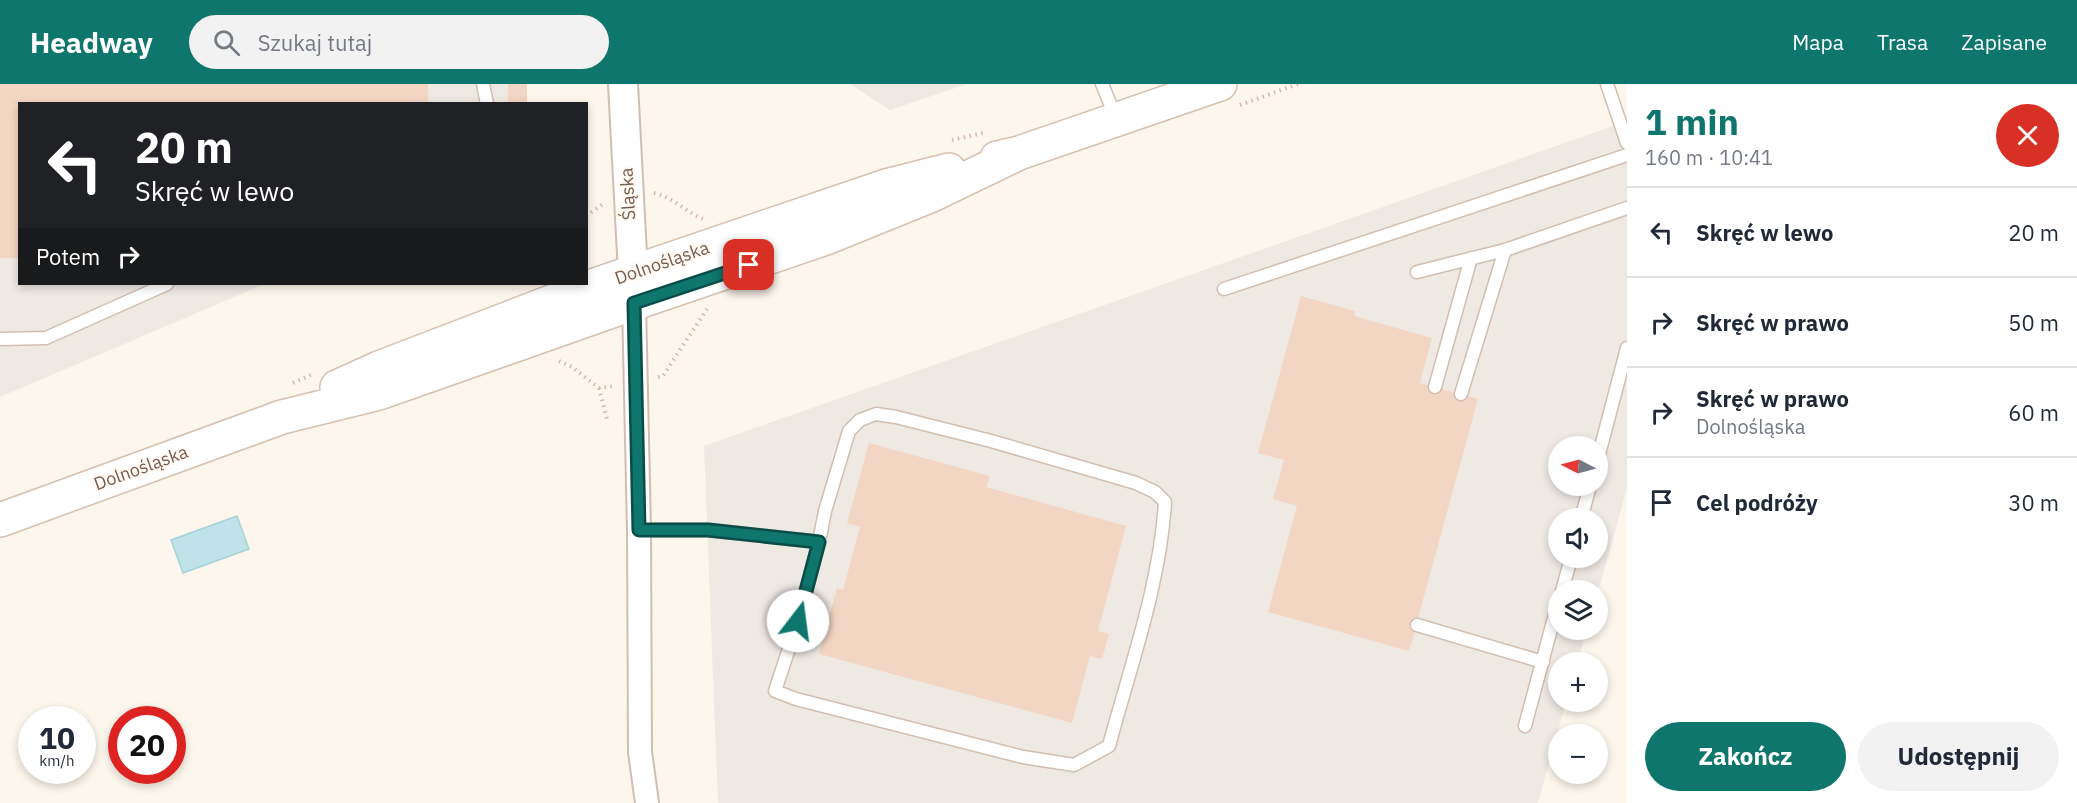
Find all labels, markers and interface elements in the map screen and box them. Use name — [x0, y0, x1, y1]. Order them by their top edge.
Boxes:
search box — [189, 15, 609, 69]
text: Headway — [30, 24, 153, 61]
icon: search — [210, 26, 243, 59]
text: Szukaj tutaj — [258, 28, 372, 57]
text: Mapa — [1792, 28, 1844, 56]
text: Trasa — [1877, 28, 1928, 56]
text: Zapisane — [1961, 28, 2047, 56]
text: 1 min — [1645, 98, 1739, 145]
button: close — [1996, 104, 2059, 167]
text: 20 m — [135, 120, 233, 175]
icon: left — [36, 126, 114, 204]
text: 160 m · 10:41 — [1645, 144, 1773, 171]
street label: Śląska — [615, 167, 640, 221]
text: Skręć w lewo — [135, 173, 294, 208]
icon: left — [1645, 216, 1678, 249]
text: Skręć w lewo — [1696, 218, 1833, 247]
text: 20 m — [2008, 218, 2059, 247]
street label: Dolnośląska — [612, 236, 712, 289]
pin — [723, 239, 774, 290]
icon: right — [112, 240, 145, 273]
text: Potem — [36, 242, 100, 271]
icon: arrive — [732, 248, 765, 281]
icon: right — [1645, 306, 1678, 339]
text: Skręć w prawo — [1696, 308, 1849, 337]
text: 50 m — [2008, 308, 2059, 337]
text: Skręć w prawo — [1696, 384, 1849, 413]
icon: right — [1645, 396, 1678, 429]
text: 60 m — [2008, 398, 2059, 427]
text: Dolnośląska — [1696, 413, 1805, 440]
north arrow — [1548, 436, 1608, 496]
map controls — [1548, 436, 1608, 784]
street label: Dolnośląska — [91, 440, 191, 495]
icon: arrive — [1645, 486, 1678, 519]
text: Cel podróży — [1696, 488, 1818, 517]
text: 30 m — [2008, 488, 2059, 517]
button: sound — [1548, 508, 1608, 568]
button: layers — [1548, 580, 1608, 640]
position arrow — [766, 589, 830, 653]
button: + — [1548, 652, 1608, 712]
speed limit sign: 20 — [108, 706, 186, 784]
text: 10 — [39, 718, 75, 757]
button: Zakończ — [1645, 722, 1846, 791]
button: Udostępnij — [1858, 722, 2059, 791]
button: − — [1548, 724, 1608, 784]
text: km/h — [39, 751, 75, 770]

